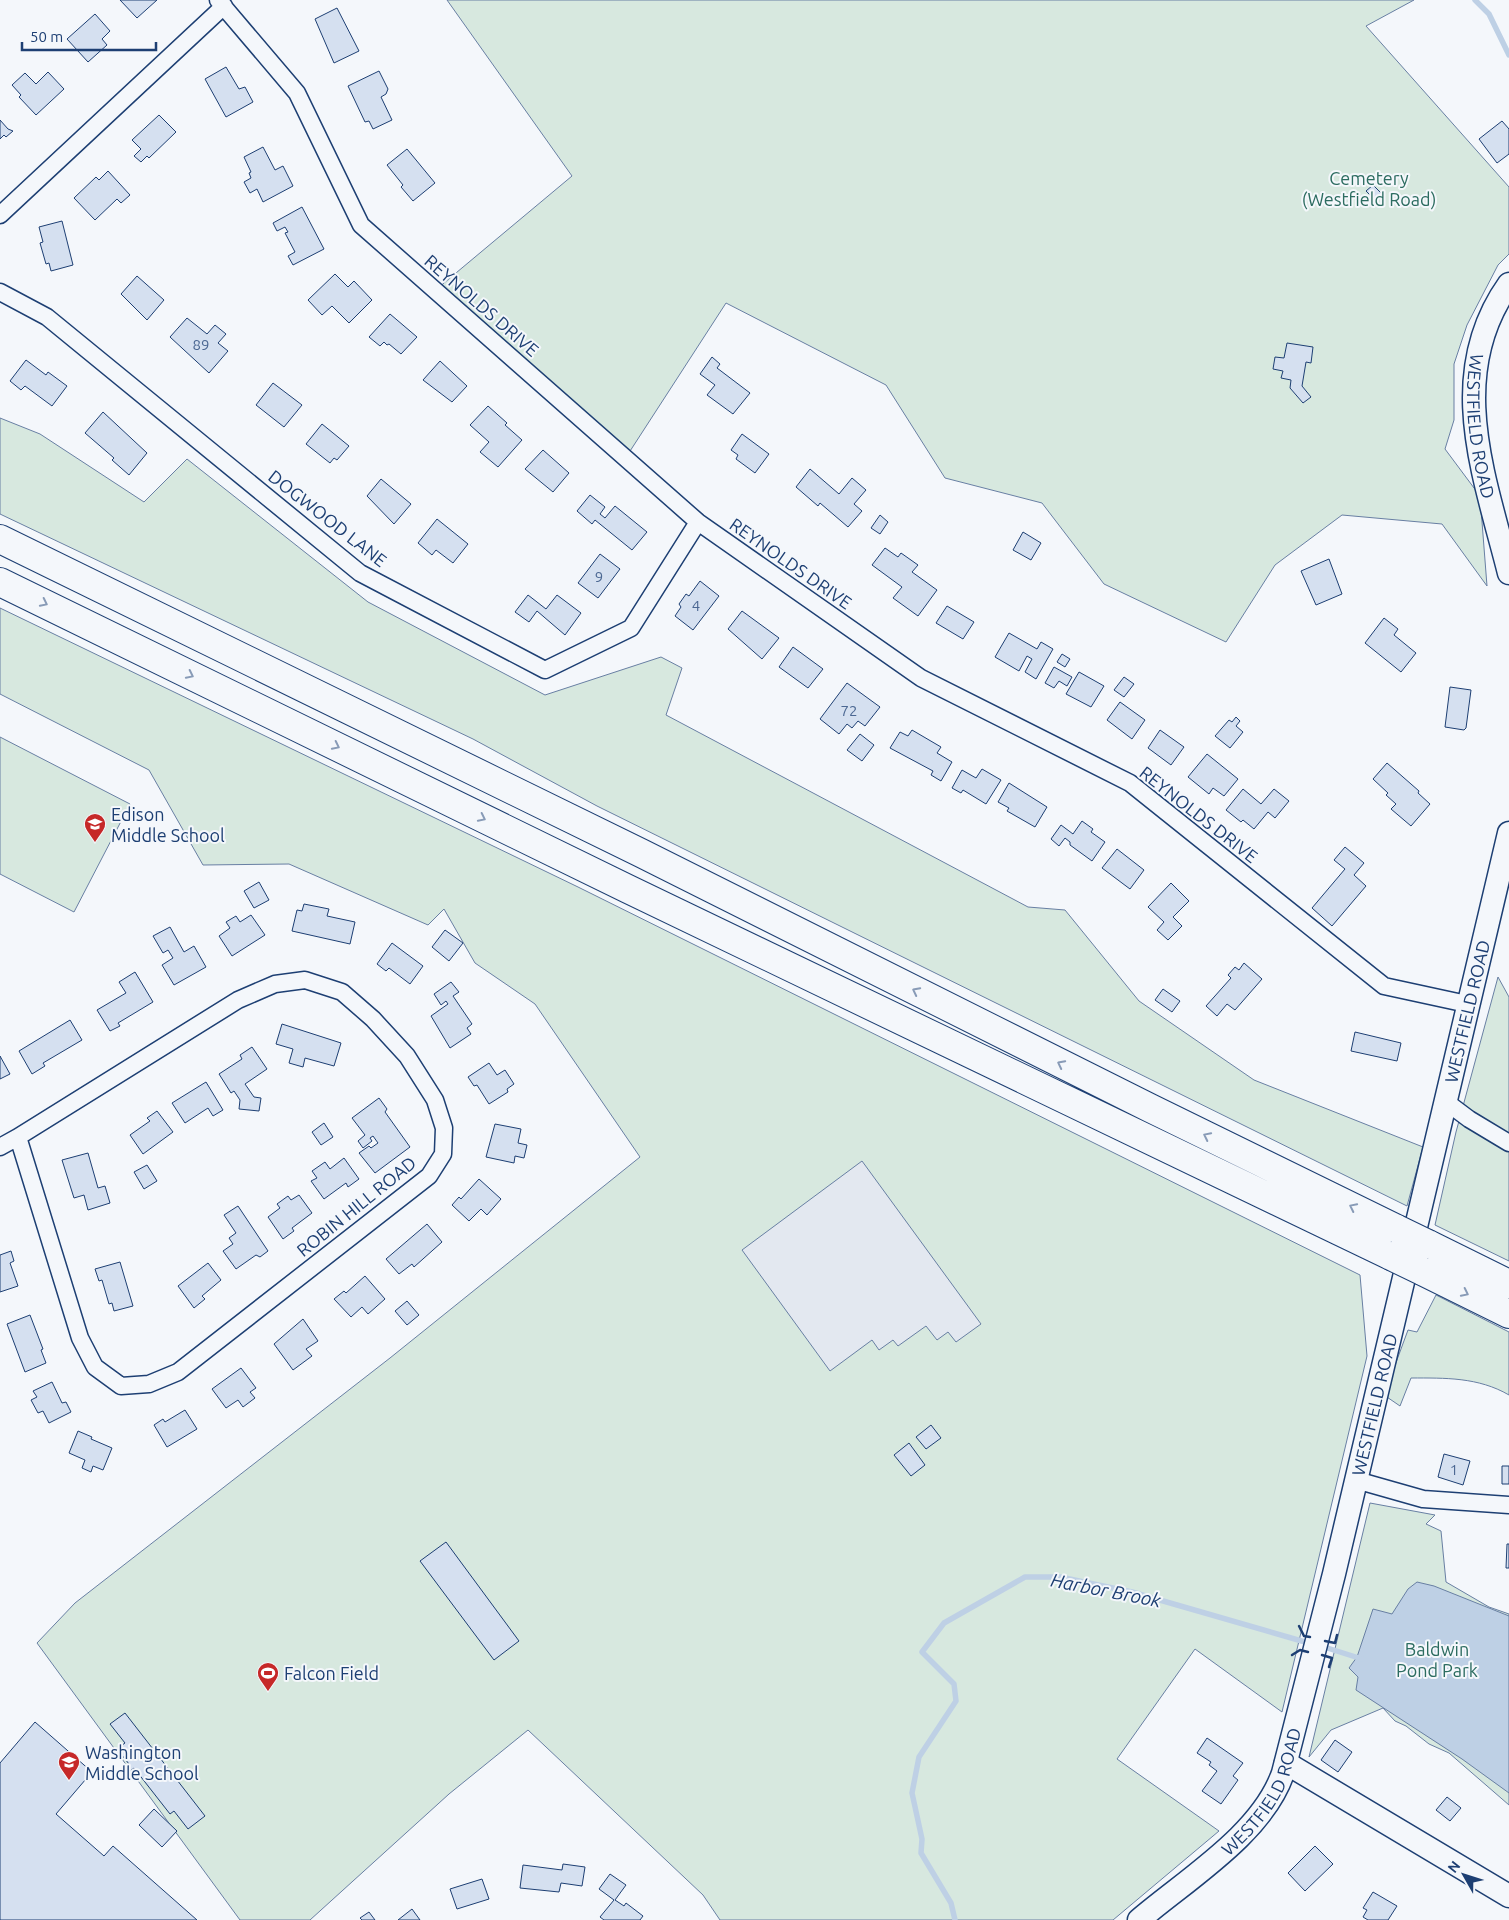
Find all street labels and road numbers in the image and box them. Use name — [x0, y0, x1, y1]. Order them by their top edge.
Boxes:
street label: REYNOLDS DRIVE — [421, 250, 543, 360]
street label: WESTFIELD ROAD — [1464, 352, 1499, 501]
street label: DOGWOOD LANE — [265, 466, 391, 570]
street label: REYNOLDS DRIVE — [726, 513, 856, 613]
street label: REYNOLDS DRIVE — [1136, 762, 1262, 866]
street label: WESTFIELD ROAD — [1440, 938, 1493, 1085]
street label: ROBIN HILL ROAD — [293, 1152, 419, 1260]
street label: WESTFIELD ROAD — [1348, 1331, 1401, 1478]
street label: WESTFIELD ROAD — [1217, 1725, 1304, 1859]

